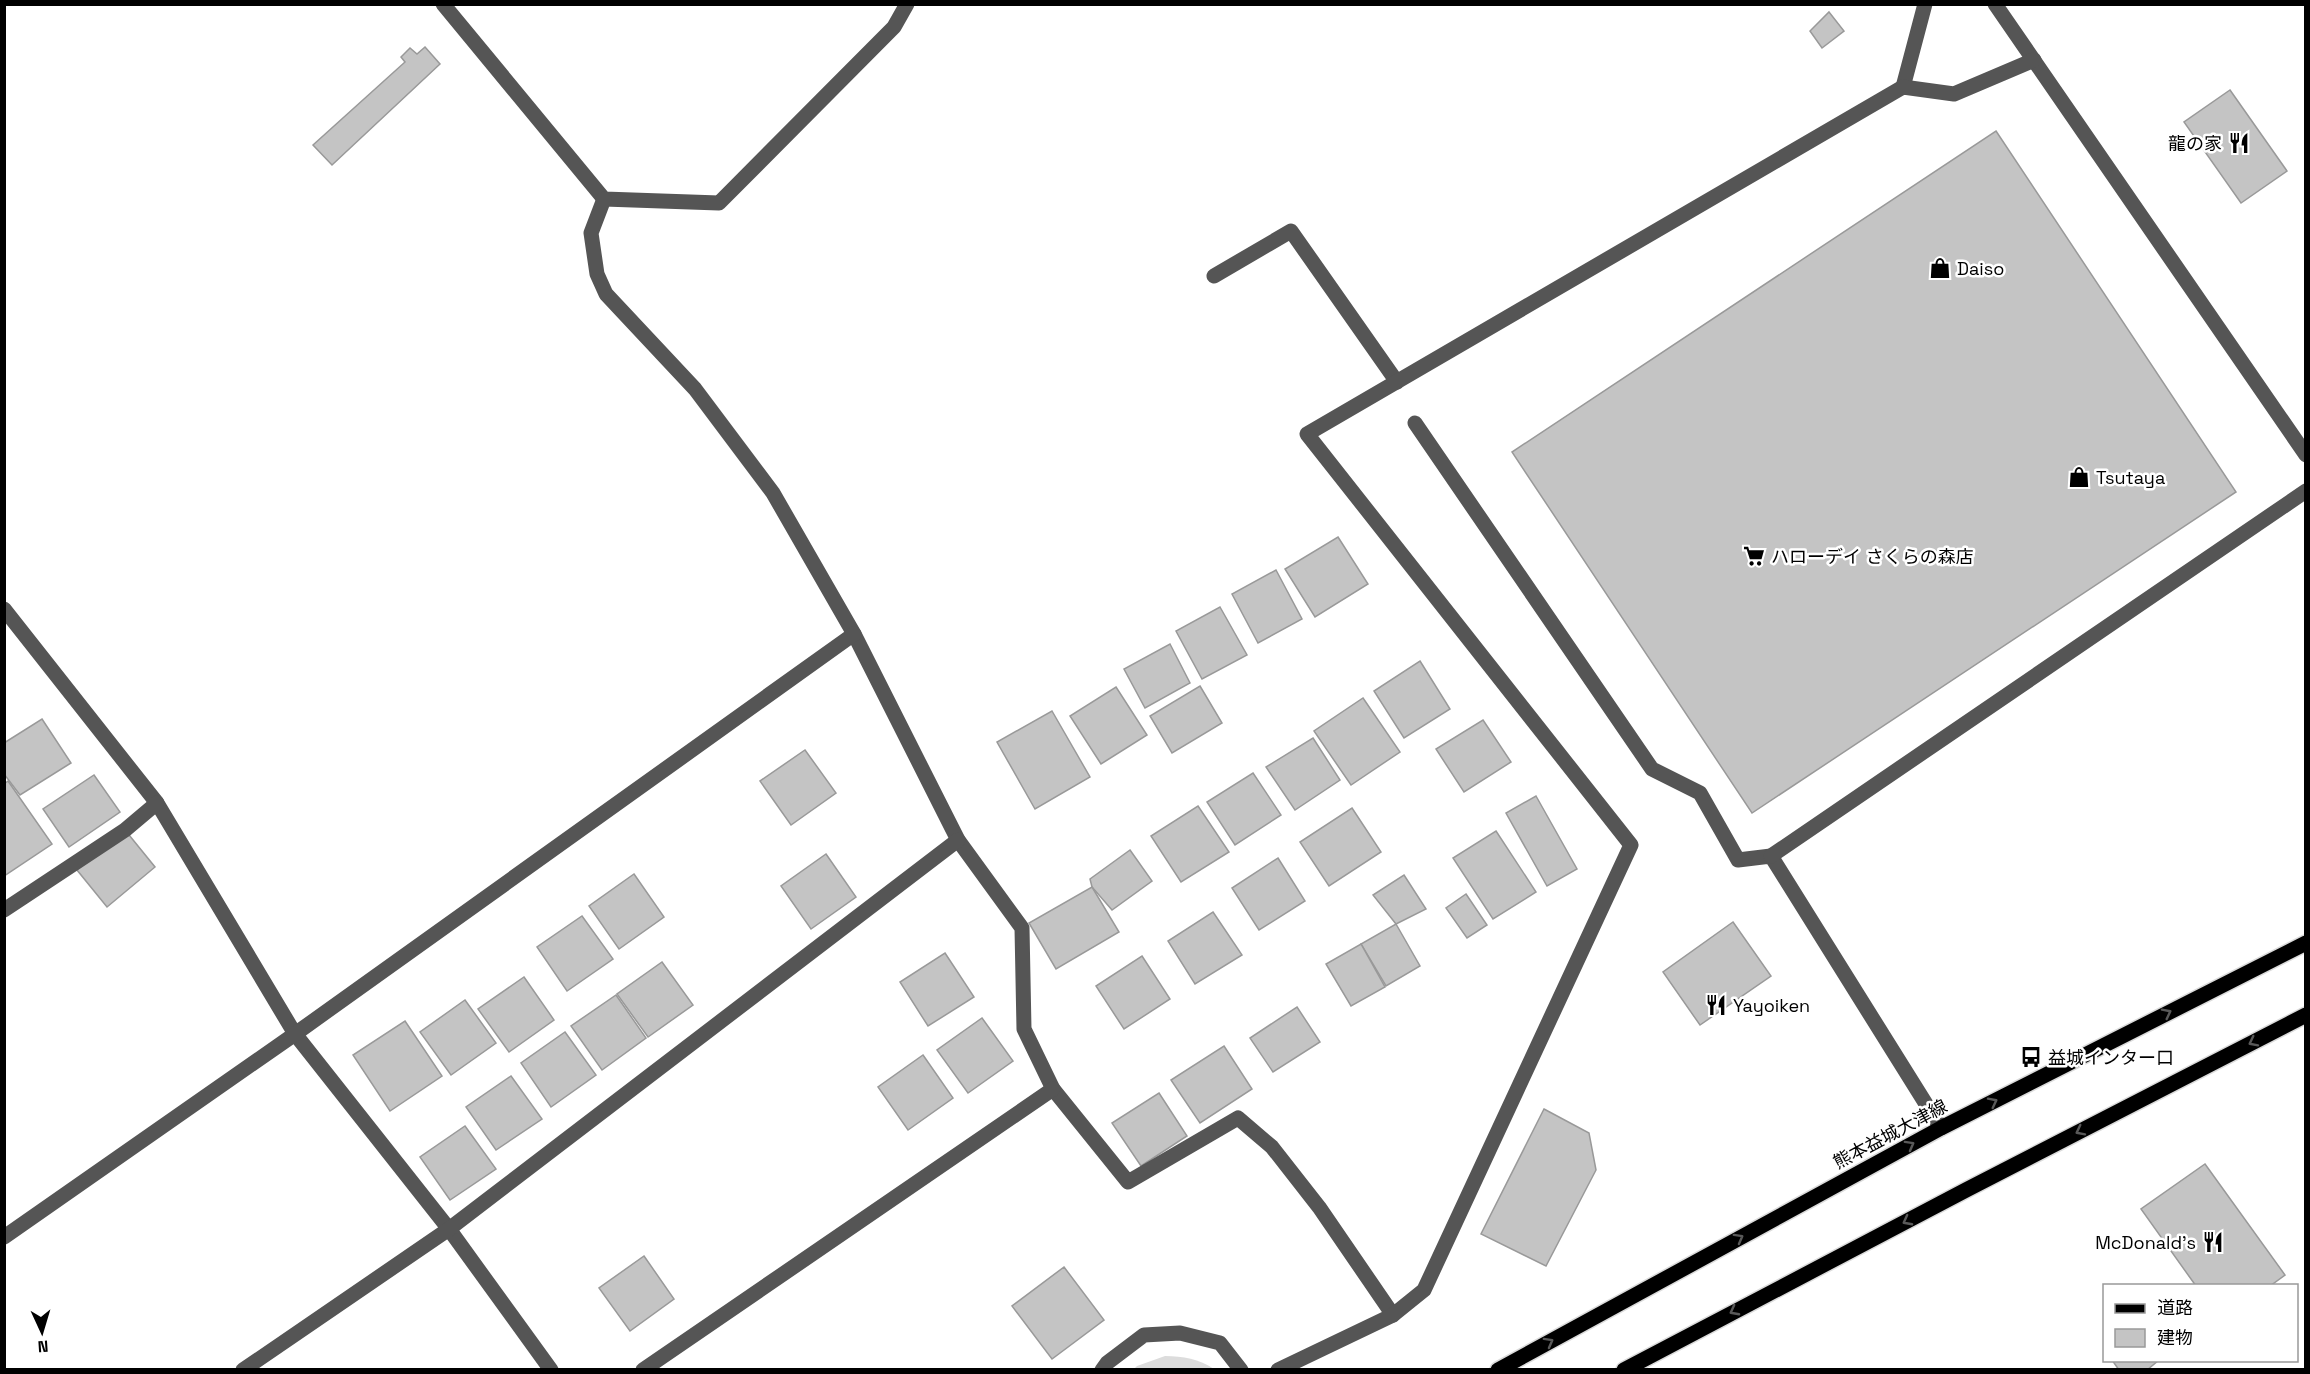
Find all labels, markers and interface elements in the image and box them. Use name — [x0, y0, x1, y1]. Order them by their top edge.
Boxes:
restaurant icon: 龍の家 — [2227, 131, 2251, 155]
place label: 龍の家 — [2168, 132, 2222, 155]
shop icon: Daiso — [1928, 256, 1952, 280]
place label: Daiso — [1957, 257, 2004, 280]
shop icon: Tsutaya — [2067, 465, 2091, 489]
place label: Tsutaya — [2096, 466, 2165, 489]
supermarket icon: ハローデイ さくらの森店 — [1742, 544, 1766, 568]
place label: ハローデイ さくらの森店 — [1771, 545, 1974, 568]
restaurant icon: Yayoiken — [1704, 993, 1728, 1017]
place label: Yayoiken — [1733, 994, 1810, 1017]
one-way arrow — [2161, 1009, 2172, 1020]
one-way arrow — [2249, 1034, 2260, 1046]
bus stop icon: 益城インター口 — [2019, 1045, 2043, 1069]
place label: 益城インター口 — [2048, 1046, 2174, 1069]
street label: 熊本益城大津線 — [1829, 1094, 1951, 1174]
one-way arrow — [1987, 1097, 1998, 1109]
one-way arrow — [2075, 1123, 2086, 1135]
one-way arrow — [1904, 1141, 1914, 1152]
one-way arrow — [1902, 1213, 1913, 1225]
restaurant icon: McDonald's — [2201, 1230, 2225, 1254]
place label: McDonald's — [2095, 1231, 2196, 1254]
one-way arrow — [1733, 1234, 1743, 1245]
legend — [2103, 1284, 2298, 1362]
text: 道路 — [2157, 1296, 2193, 1319]
north arrow — [12, 1302, 72, 1362]
one-way arrow — [1730, 1304, 1741, 1315]
text: 建物 — [2157, 1326, 2193, 1349]
text: N — [37, 1336, 49, 1357]
one-way arrow — [1543, 1338, 1553, 1349]

